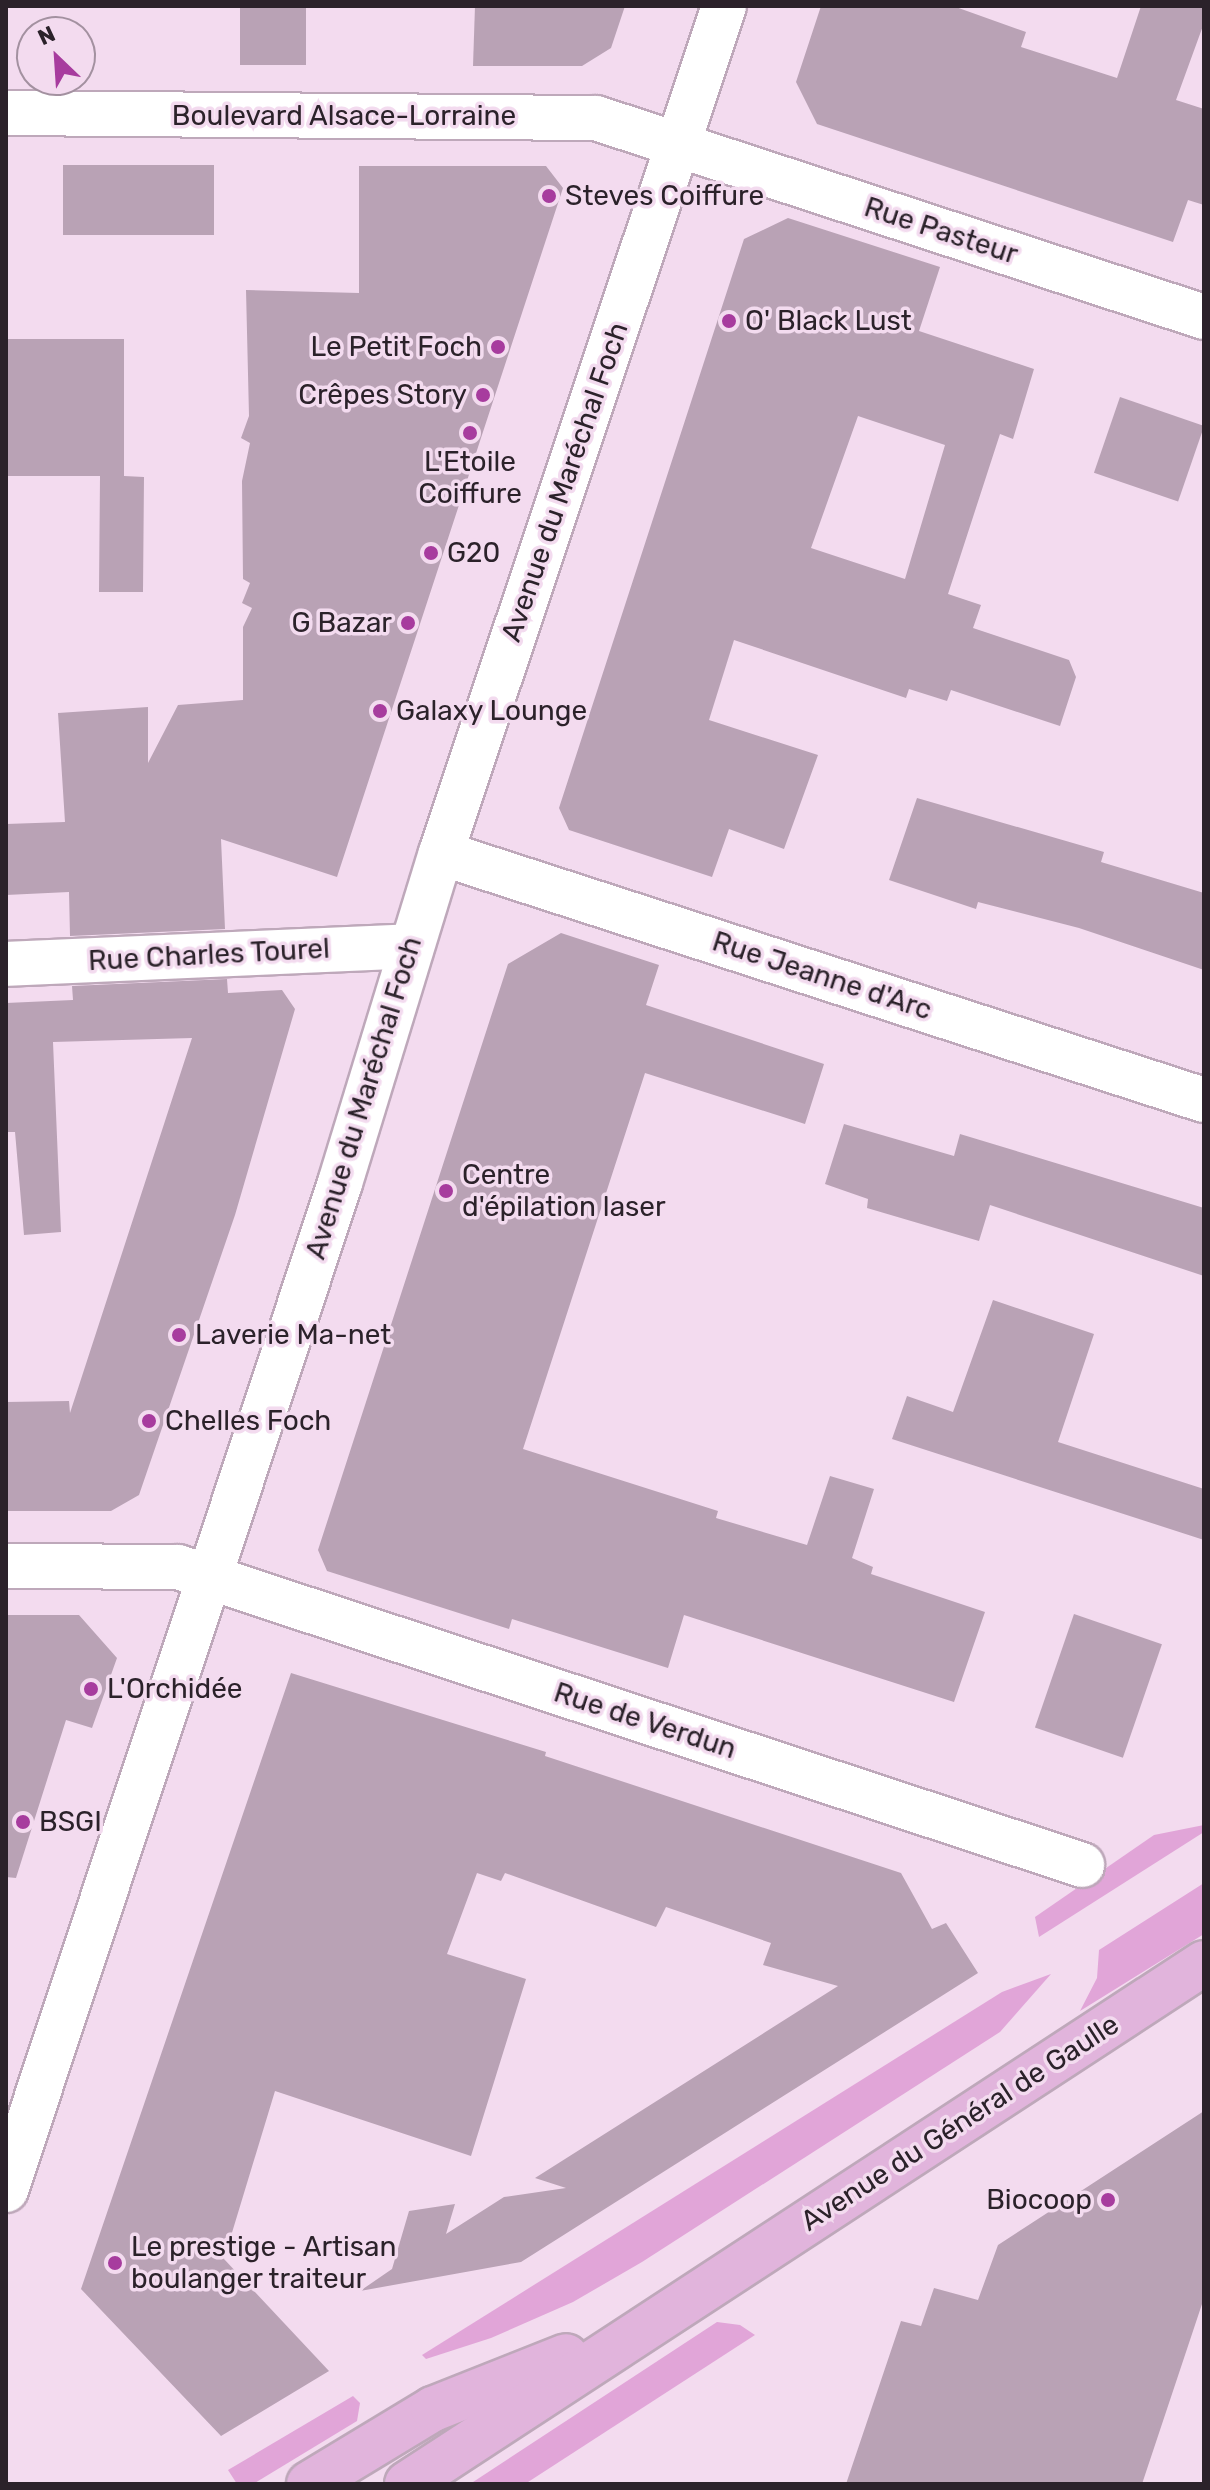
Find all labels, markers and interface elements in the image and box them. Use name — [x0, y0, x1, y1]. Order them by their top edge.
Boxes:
north arrow — [16, 16, 96, 96]
text: N — [34, 20, 59, 51]
street label: Boulevard Alsace-Lorraine — [171, 99, 517, 133]
place label: Steves Coiffure — [565, 179, 764, 213]
marker: Steves Coiffure — [540, 187, 558, 205]
street label: Rue Pasteur — [860, 190, 1022, 272]
place label: O' Black Lust — [745, 304, 912, 338]
marker: O' Black Lust — [720, 312, 738, 330]
street label: Avenue du Maréchal Foch — [495, 318, 635, 646]
place label: Le Petit Foch — [310, 330, 482, 364]
marker: Le Petit Foch — [489, 338, 507, 356]
place label: Crêpes Story — [298, 378, 467, 412]
marker: Crêpes Story — [474, 386, 492, 404]
marker: L'Etoile Coiffure — [461, 424, 479, 442]
place label: L'Etoile Coiffure — [418, 445, 522, 511]
place label: G20 — [447, 536, 500, 570]
marker: G20 — [422, 544, 440, 562]
place label: G Bazar — [292, 606, 392, 640]
marker: G Bazar — [399, 614, 417, 632]
place label: Galaxy Lounge — [396, 694, 588, 728]
marker: Galaxy Lounge — [371, 702, 389, 720]
street label: Rue Jeanne d'Arc — [708, 925, 936, 1027]
street label: Rue Charles Tourel — [87, 932, 331, 978]
street label: Avenue du Maréchal Foch — [299, 933, 429, 1263]
place label: Centre d'épilation laser — [462, 1158, 666, 1224]
marker: Centre d'épilation laser — [437, 1182, 455, 1200]
place label: Laverie Ma-net — [195, 1318, 391, 1352]
marker: Laverie Ma-net — [170, 1326, 188, 1344]
place label: Chelles Foch — [165, 1404, 331, 1438]
marker: Chelles Foch — [140, 1412, 158, 1430]
place label: L'Orchidée — [107, 1672, 243, 1706]
street label: Rue de Verdun — [549, 1676, 741, 1766]
marker: L'Orchidée — [82, 1680, 100, 1698]
place label: BSGI — [39, 1805, 102, 1839]
marker: BSGI — [14, 1813, 32, 1831]
street label: Avenue du Général de Gaulle — [795, 2008, 1125, 2238]
place label: Biocoop — [986, 2183, 1092, 2217]
marker: Biocoop — [1099, 2191, 1117, 2209]
place label: Le prestige - Artisan boulanger traiteur — [131, 2230, 397, 2296]
marker: Le prestige - Artisan boulanger traiteur — [106, 2254, 124, 2272]

